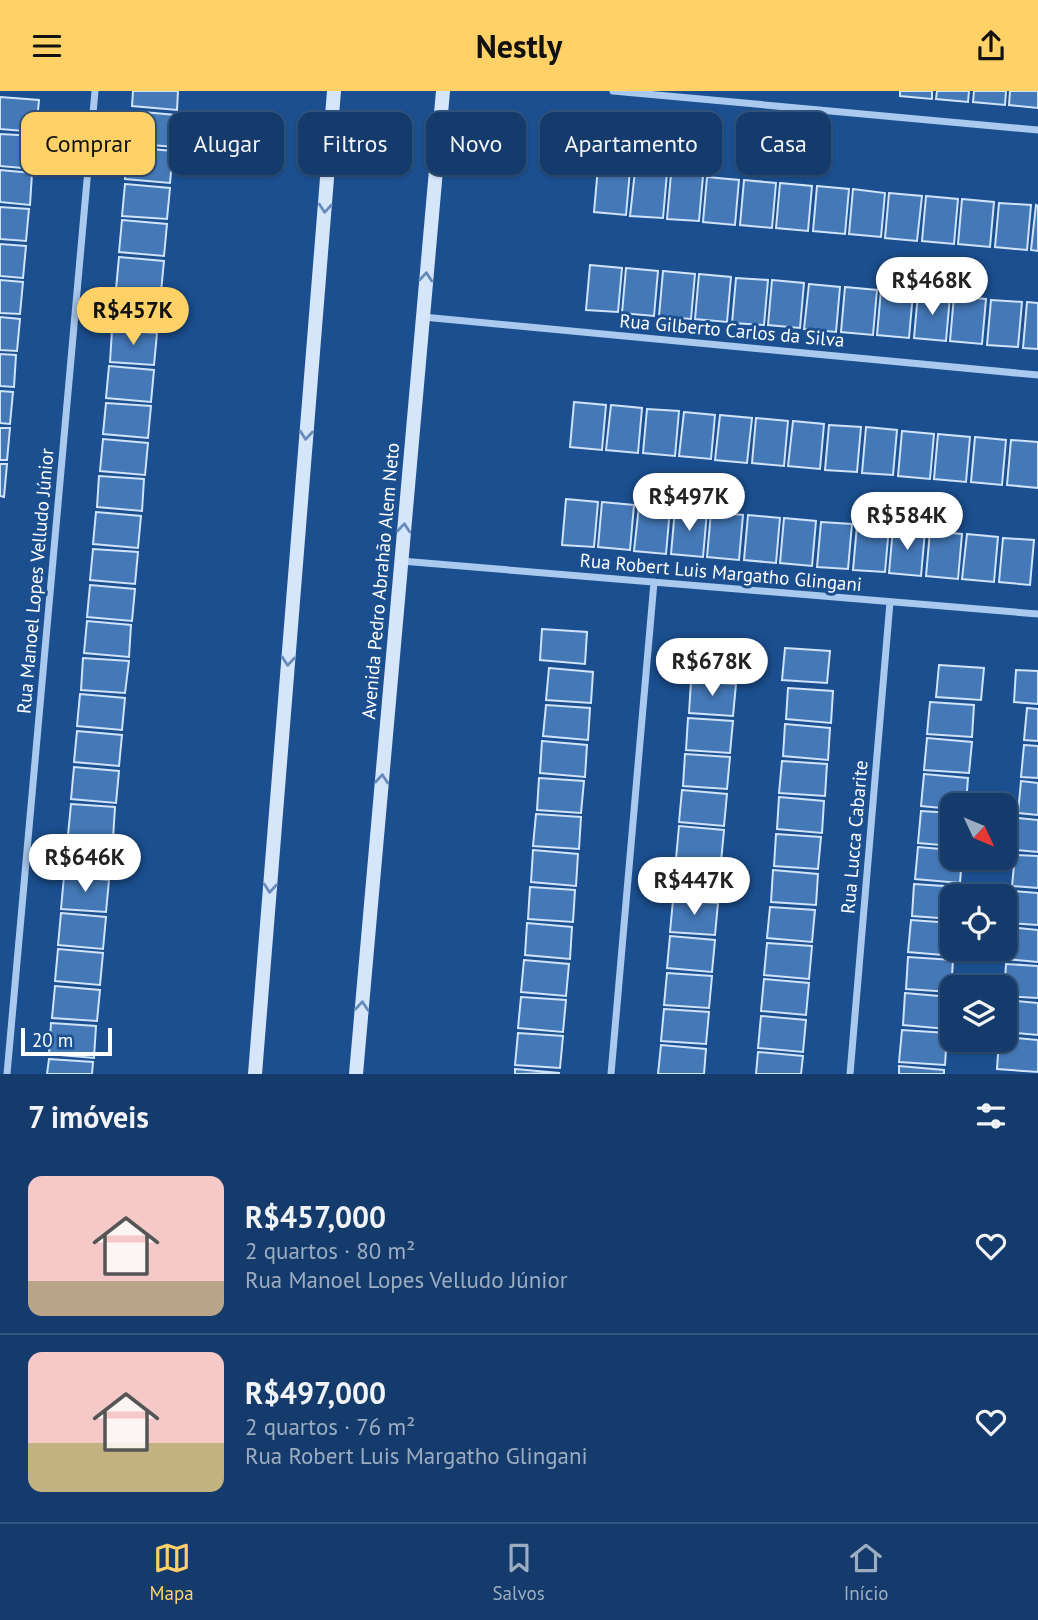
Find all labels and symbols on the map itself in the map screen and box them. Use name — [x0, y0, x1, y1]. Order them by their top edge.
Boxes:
one-way arrow — [318, 203, 333, 214]
pin: R$468K — [875, 257, 989, 317]
one-way arrow — [418, 272, 433, 283]
pin: R$457K — [76, 287, 190, 347]
street label: Rua Gilberto Carlos da Silva — [618, 308, 846, 352]
one-way arrow — [299, 429, 314, 440]
street label: Avenida Pedro Abrahão Alem Neto — [356, 442, 404, 720]
street label: Rua Manoel Lopes Velludo Júnior — [11, 447, 59, 715]
pin: R$497K — [632, 473, 746, 533]
pin: R$584K — [850, 493, 964, 552]
one-way arrow — [396, 523, 411, 534]
street label: Rua Robert Luis Margatho Glingani — [579, 548, 863, 596]
pin: R$678K — [655, 639, 769, 698]
one-way arrow — [281, 656, 296, 667]
street label: Rua Lucca Cabarite — [835, 759, 873, 915]
one-way arrow — [374, 774, 389, 785]
north arrow — [940, 793, 1017, 870]
pin: R$646K — [28, 835, 142, 894]
pin: R$447K — [637, 857, 751, 917]
one-way arrow — [263, 883, 278, 894]
one-way arrow — [354, 1000, 369, 1011]
scale bar — [21, 1025, 112, 1057]

